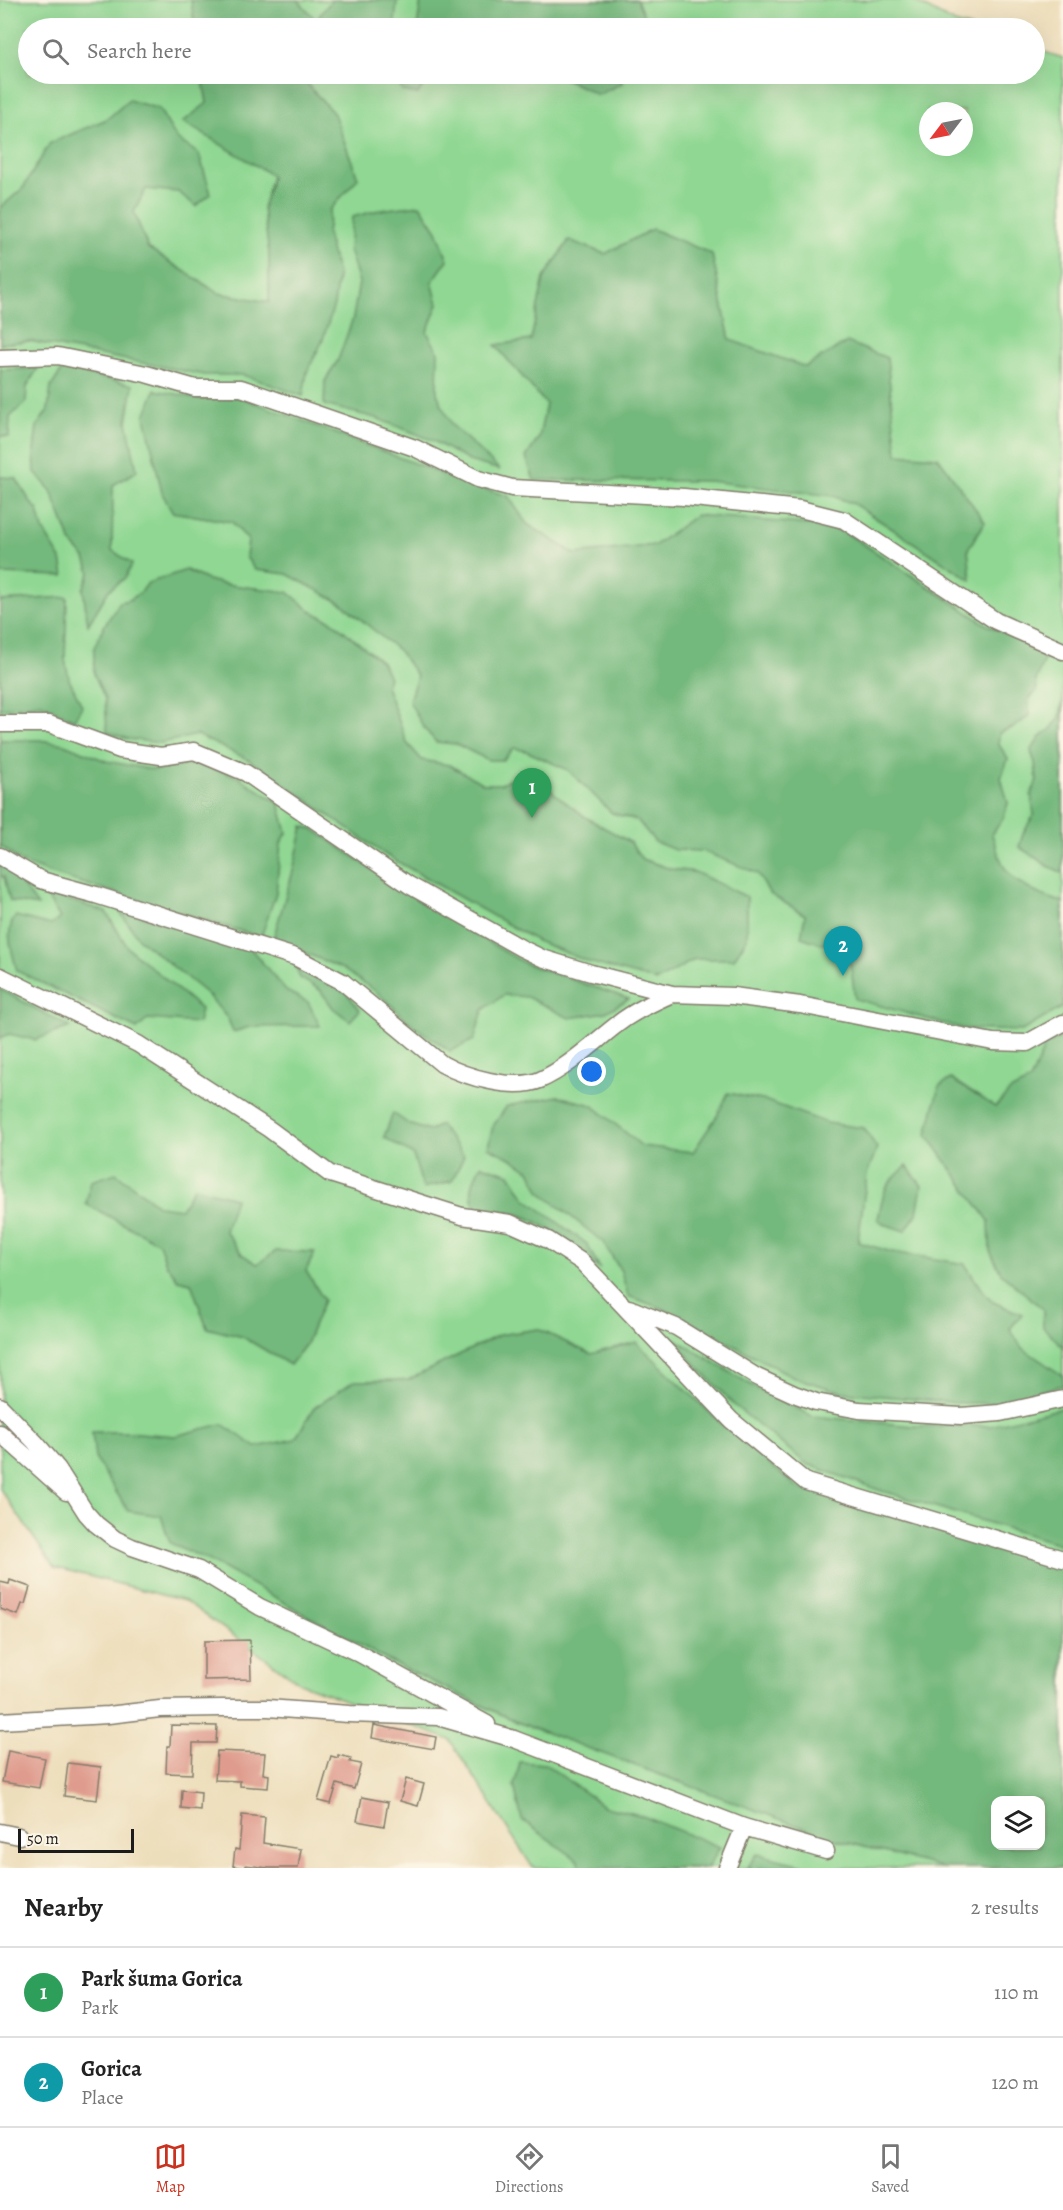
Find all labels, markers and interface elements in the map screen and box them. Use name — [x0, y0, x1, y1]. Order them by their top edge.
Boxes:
search box — [18, 18, 1045, 84]
icon: search — [39, 35, 72, 68]
text: Search here — [87, 36, 192, 66]
north arrow — [919, 102, 973, 156]
pin: 1 — [512, 768, 552, 818]
pin: 2 — [824, 926, 862, 976]
your location — [577, 1057, 606, 1086]
map controls — [991, 1796, 1045, 1850]
button: layers — [991, 1796, 1045, 1850]
scale bar — [18, 1826, 134, 1854]
text: 50 m — [27, 1828, 59, 1850]
text: Nearby — [24, 1890, 103, 1925]
text: 2 results — [971, 1894, 1039, 1921]
text: Park šuma Gorica — [81, 1964, 243, 1994]
text: 1 — [40, 1979, 47, 2006]
text: 110 m — [994, 1979, 1039, 2006]
text: Park — [81, 1994, 119, 2021]
text: Gorica — [81, 2054, 142, 2084]
text: 2 — [39, 2069, 48, 2096]
text: 120 m — [991, 2069, 1039, 2096]
text: Place — [81, 2084, 123, 2111]
tab: Map — [154, 2140, 187, 2198]
tab: Directions — [495, 2140, 563, 2198]
tab: Saved — [871, 2140, 909, 2198]

